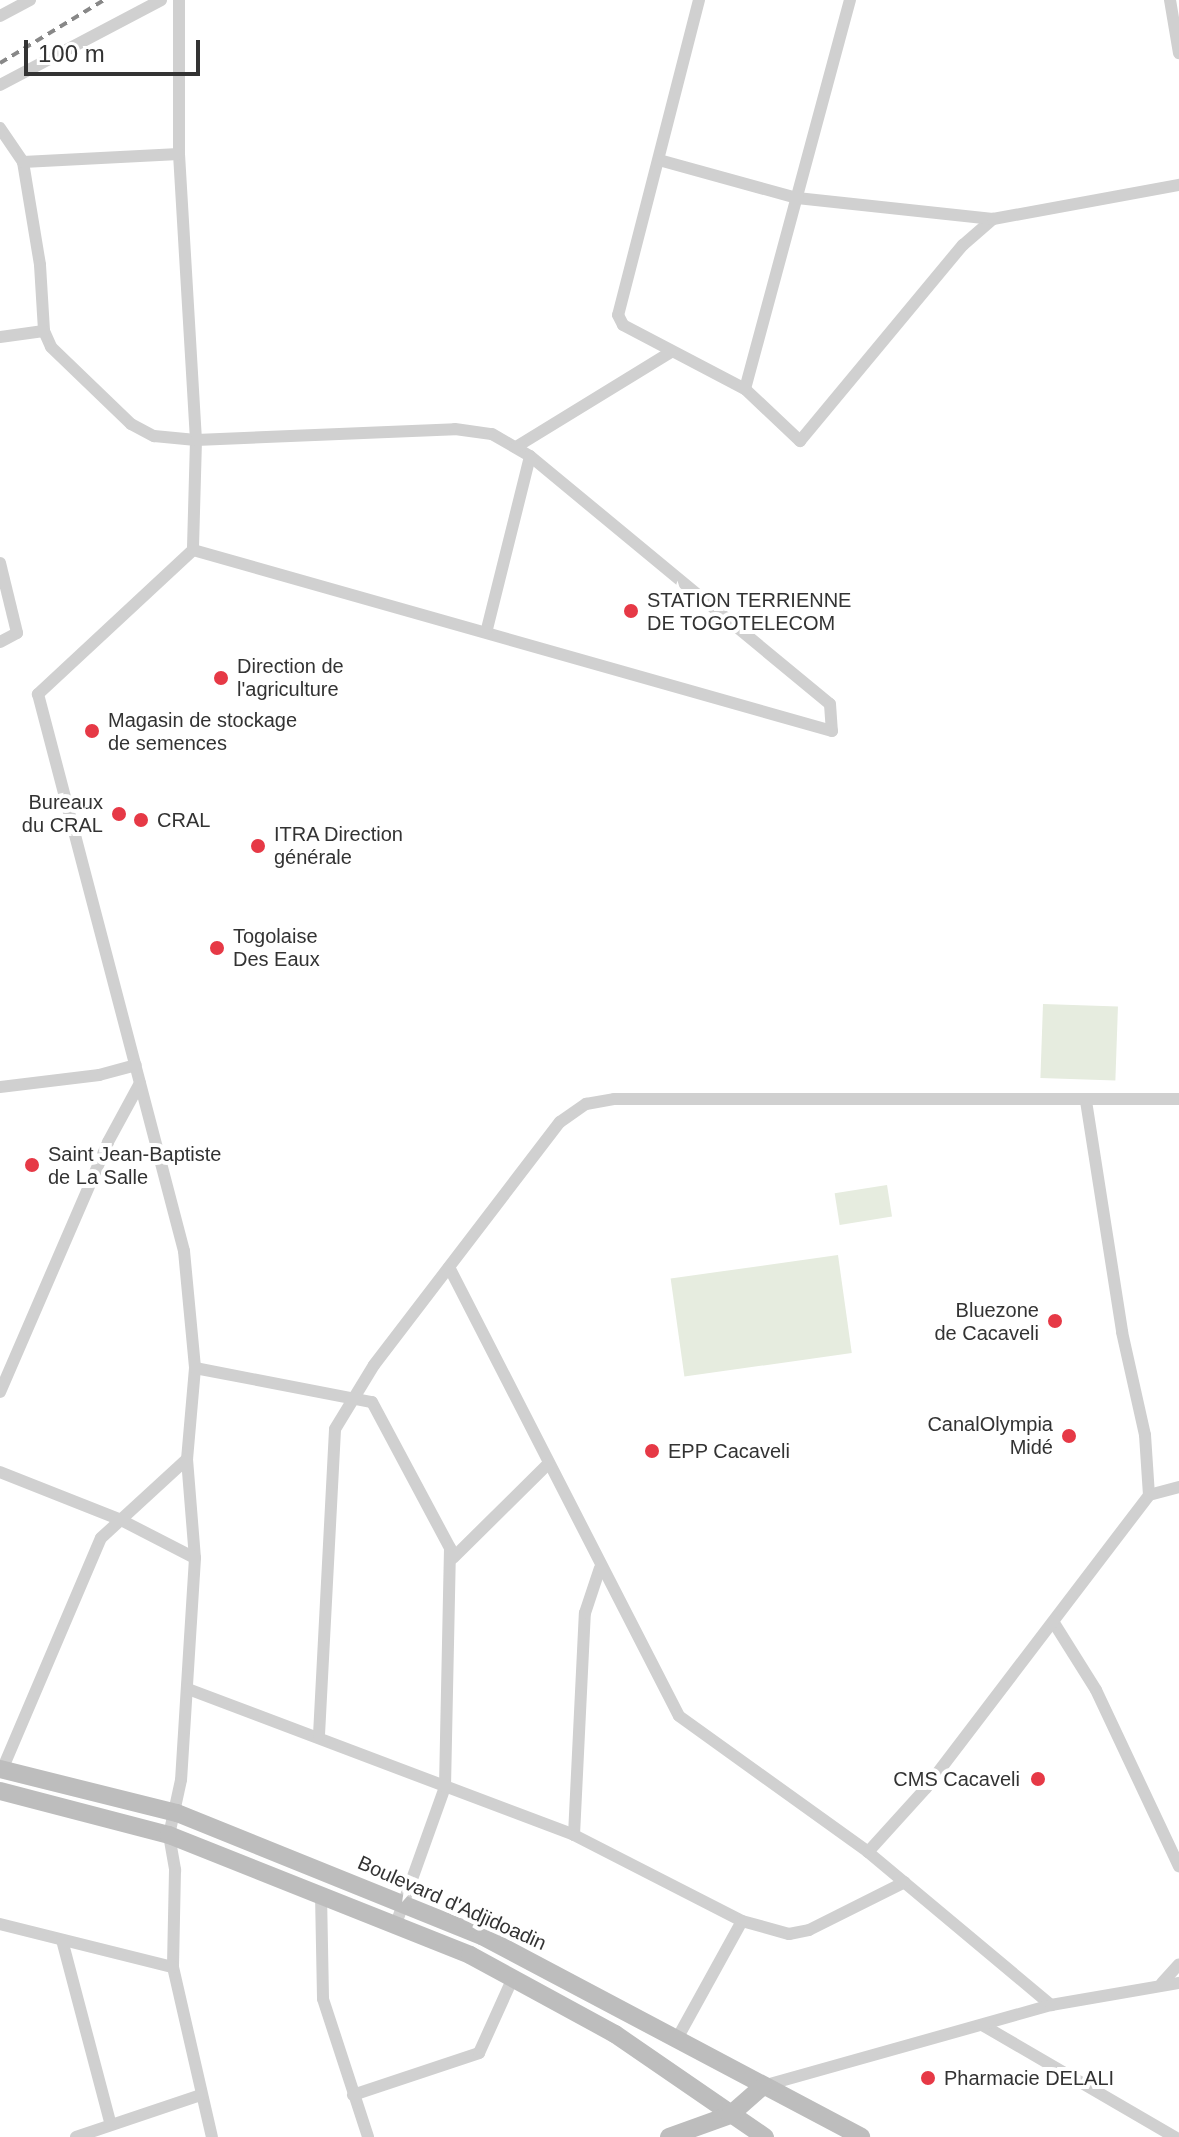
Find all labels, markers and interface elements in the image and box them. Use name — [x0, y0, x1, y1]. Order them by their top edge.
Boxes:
scale bar — [28, 24, 204, 74]
text: 100 m — [38, 40, 105, 67]
place label: STATION TERRIENNE DE TOGOTELECOM — [647, 588, 852, 635]
marker: STATION TERRIENNE DE TOGOTELECOM — [622, 602, 640, 620]
place label: Direction de l'agriculture — [237, 654, 344, 701]
marker: Direction de l'agriculture — [212, 669, 230, 687]
place label: Magasin de stockage de semences — [108, 708, 297, 755]
marker: Magasin de stockage de semences — [83, 722, 101, 740]
place label: Bureaux du CRAL — [22, 790, 103, 837]
marker: Bureaux du CRAL — [110, 805, 128, 823]
place label: CRAL — [157, 808, 210, 832]
marker: CRAL — [132, 811, 150, 829]
place label: ITRA Direction générale — [274, 822, 404, 869]
marker: ITRA Direction générale — [249, 837, 267, 855]
place label: Togolaise Des Eaux — [233, 924, 320, 971]
marker: Togolaise Des Eaux — [208, 939, 226, 957]
place label: Saint Jean-Baptiste de La Salle — [48, 1142, 221, 1189]
marker: Saint Jean-Baptiste de La Salle — [23, 1156, 41, 1174]
place label: Bluezone de Cacaveli — [934, 1298, 1039, 1345]
marker: Bluezone de Cacaveli — [1046, 1312, 1064, 1330]
place label: CanalOlympia Midé — [927, 1412, 1053, 1459]
marker: CanalOlympia Midé — [1060, 1427, 1078, 1445]
place label: EPP Cacaveli — [668, 1439, 790, 1463]
marker: EPP Cacaveli — [643, 1442, 661, 1460]
place label: CMS Cacaveli — [893, 1767, 1020, 1791]
marker: CMS Cacaveli — [1027, 1768, 1049, 1790]
street label: Boulevard d'Adjidoadin — [354, 1851, 550, 1955]
place label: Pharmacie DELALI — [944, 2066, 1114, 2090]
marker: Pharmacie DELALI — [919, 2069, 937, 2087]

